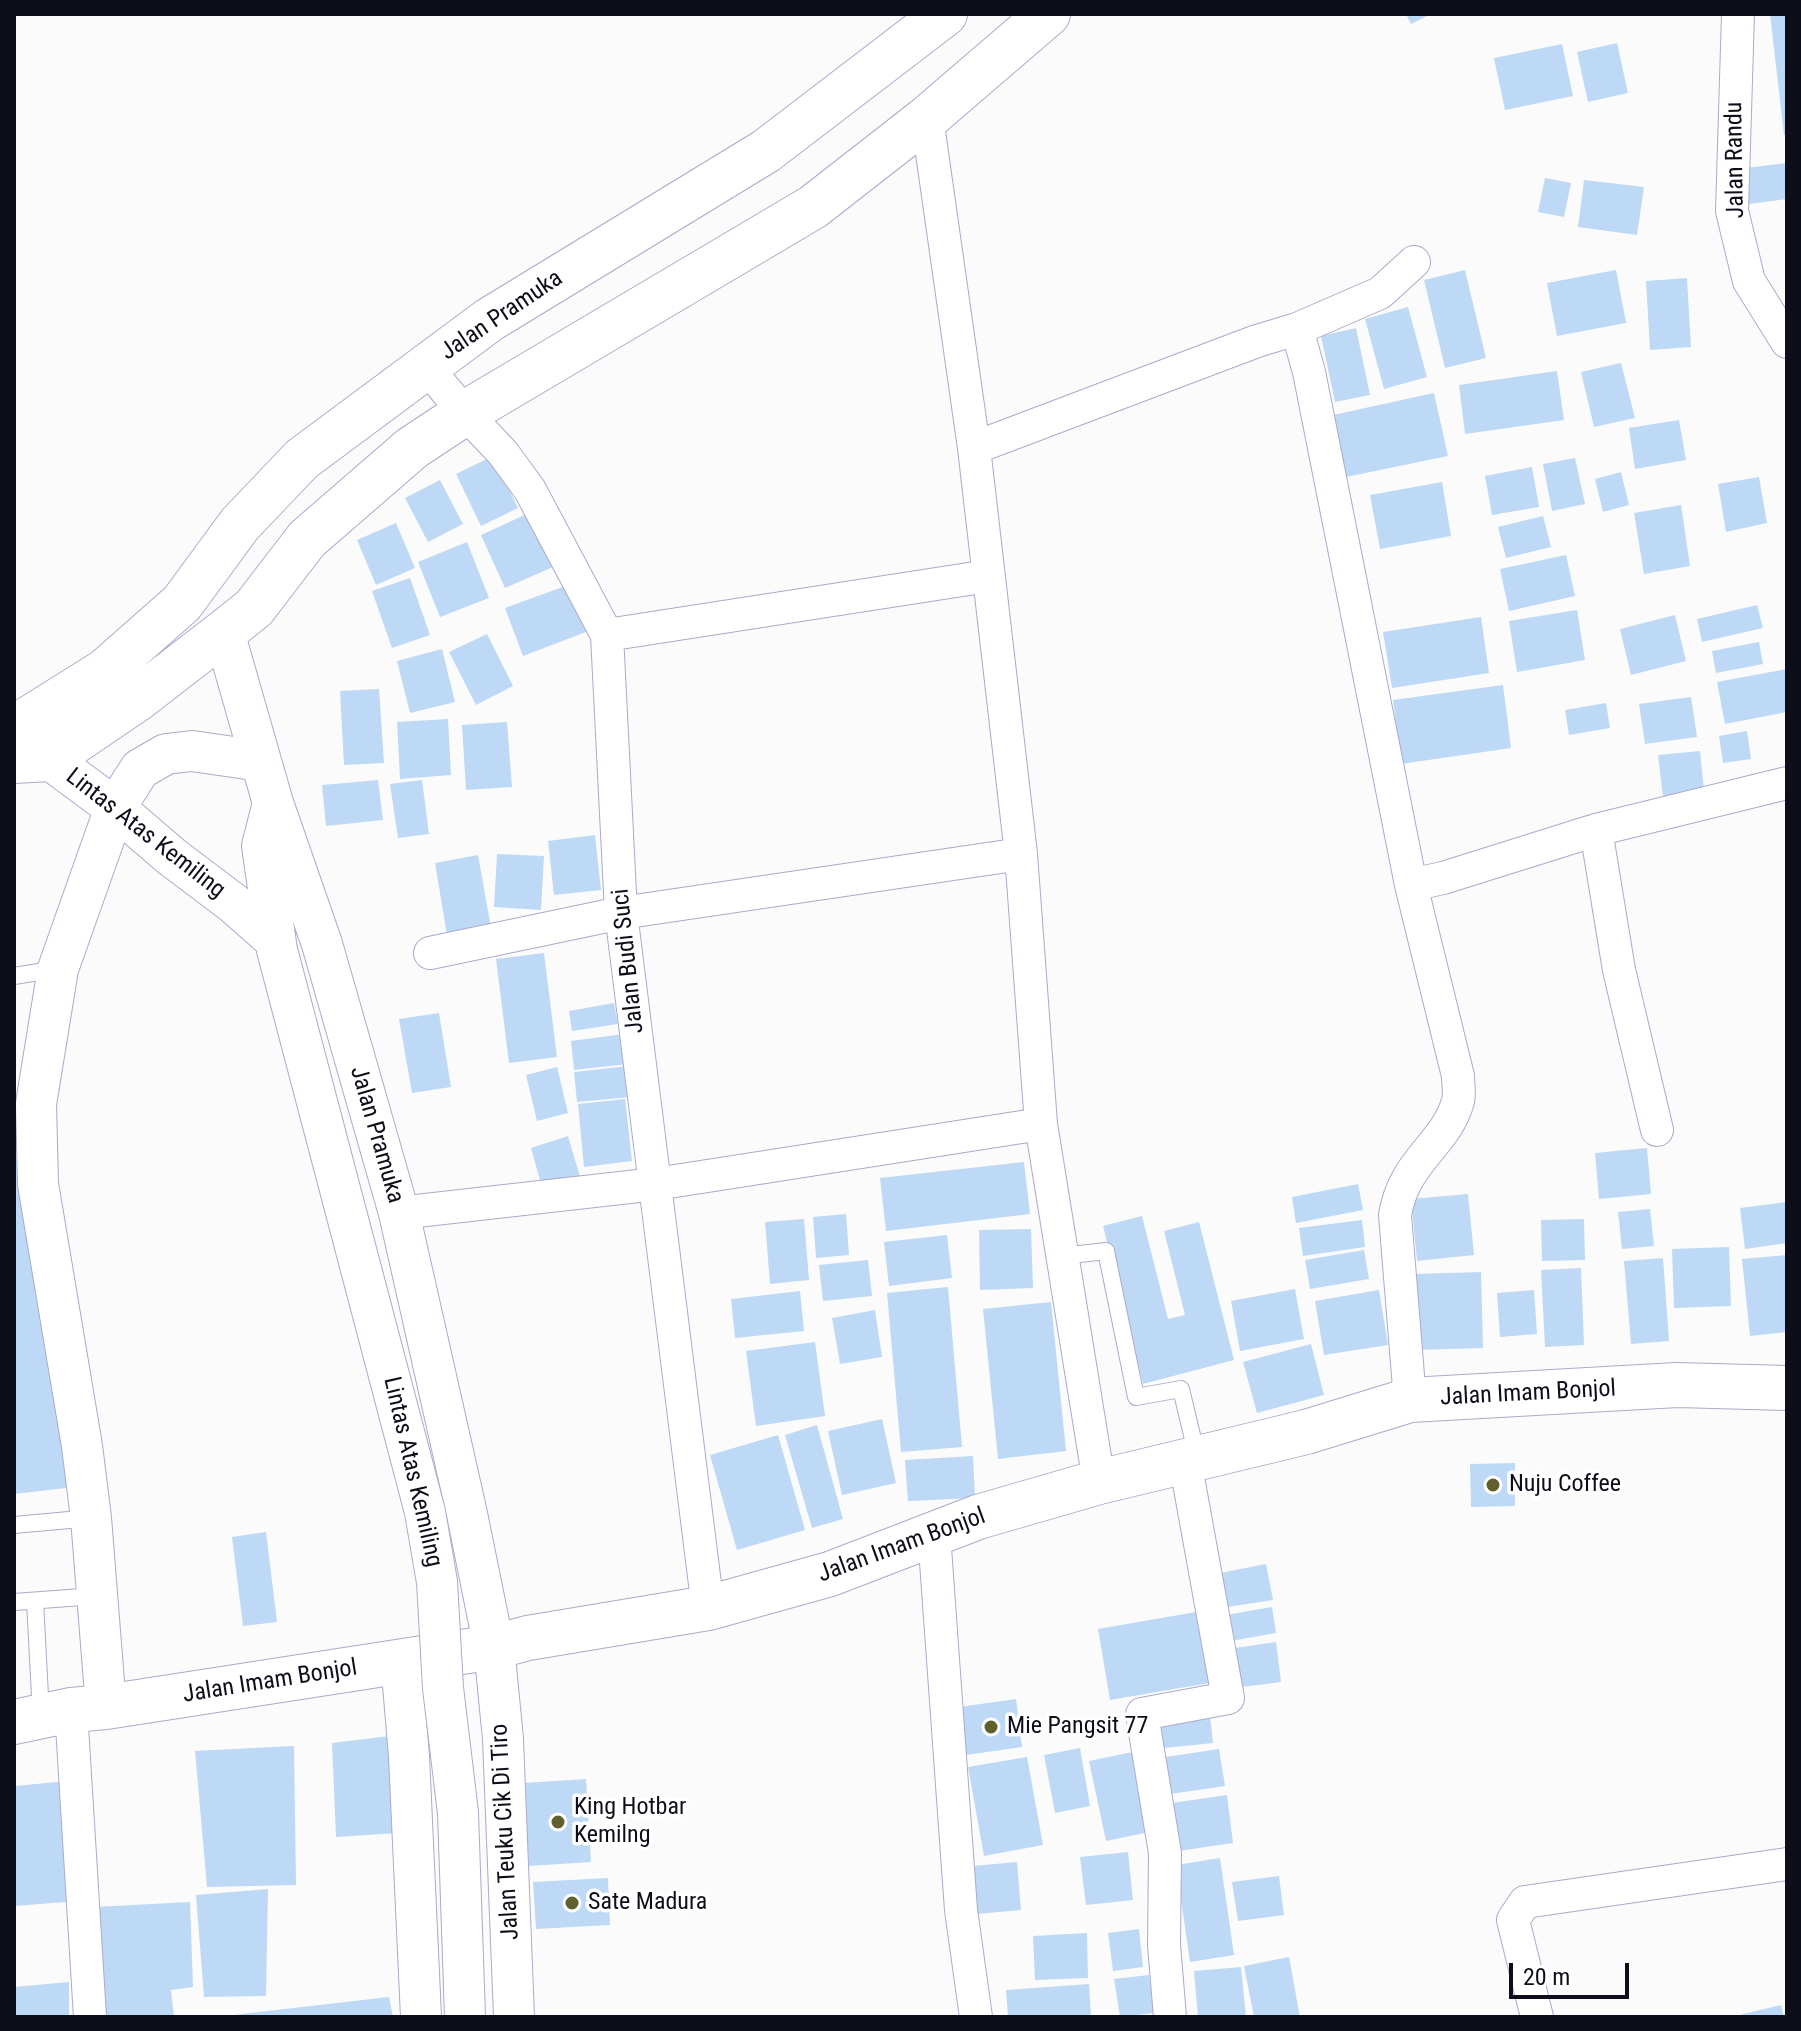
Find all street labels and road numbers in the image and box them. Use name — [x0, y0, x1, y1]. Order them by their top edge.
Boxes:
street label: Jalan Randu — [1721, 101, 1751, 219]
street label: Jalan Pramuka — [436, 265, 568, 367]
street label: Lintas Atas Kemiling — [60, 763, 230, 905]
street label: Jalan Budi Suci — [607, 887, 651, 1035]
street label: Jalan Pramuka — [343, 1063, 409, 1207]
street label: Lintas Atas Kemiling — [376, 1374, 448, 1570]
street label: Jalan Imam Bonjol — [1439, 1375, 1617, 1413]
street label: Jalan Imam Bonjol — [814, 1502, 990, 1590]
street label: Jalan Imam Bonjol — [181, 1654, 359, 1710]
street label: Jalan Teuku Cik Di Tiro — [486, 1723, 526, 1941]

